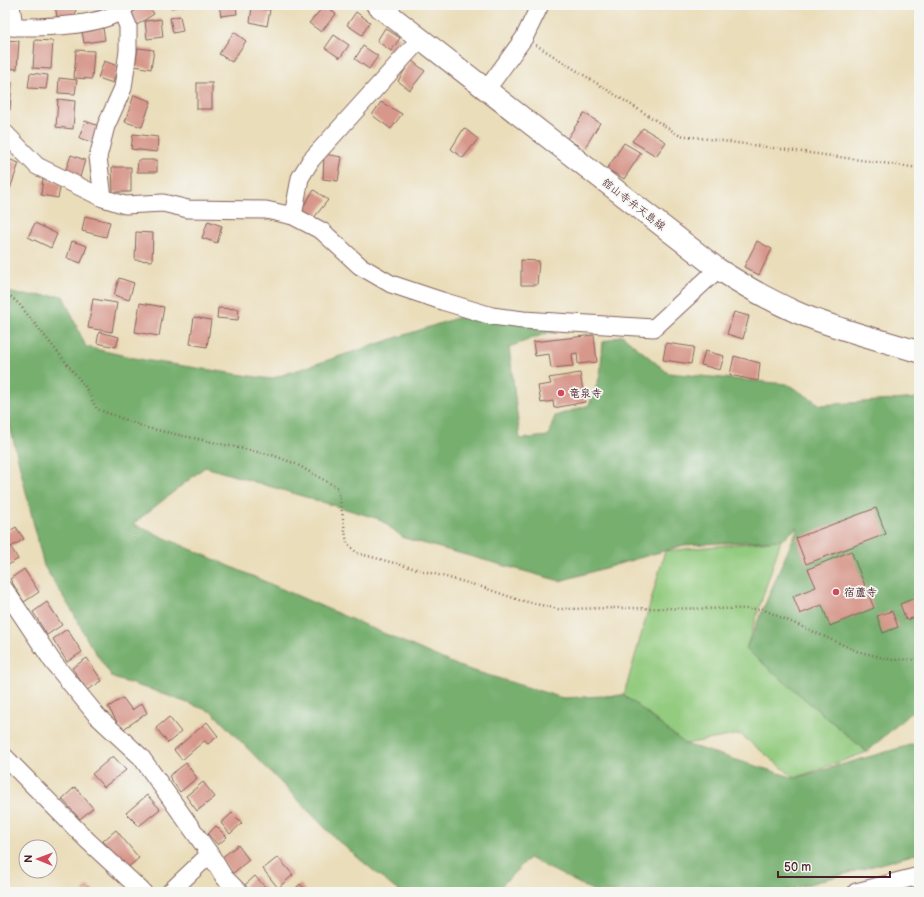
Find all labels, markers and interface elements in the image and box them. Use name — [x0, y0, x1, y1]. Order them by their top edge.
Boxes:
street label: 舘山寺弁天島線 — [599, 176, 668, 233]
place label: 竜泉寺 — [569, 387, 602, 400]
marker: 竜泉寺 — [556, 388, 566, 398]
place label: 宿蘆寺 — [844, 586, 877, 599]
marker: 宿蘆寺 — [831, 587, 841, 597]
north arrow — [18, 839, 58, 879]
scale bar — [778, 853, 890, 879]
text: N — [22, 855, 35, 863]
text: 50 m — [784, 860, 811, 875]

